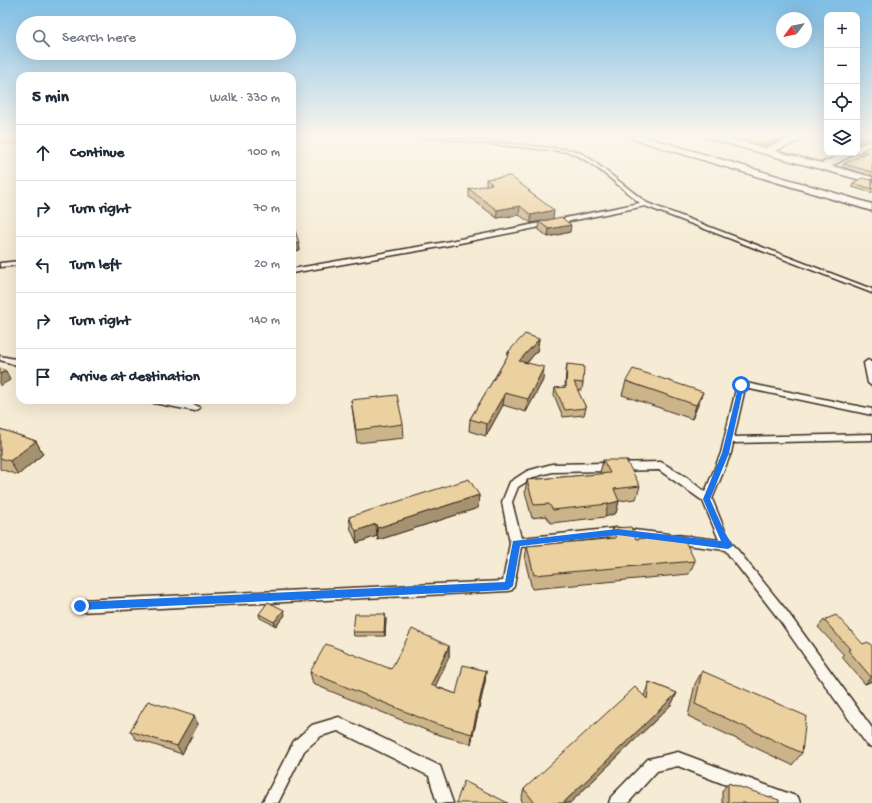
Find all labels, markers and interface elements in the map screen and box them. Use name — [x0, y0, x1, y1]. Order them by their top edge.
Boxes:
north arrow — [776, 12, 812, 48]
map controls — [824, 12, 860, 156]
button: + — [824, 12, 860, 48]
search box — [16, 16, 296, 60]
icon: search — [30, 27, 52, 49]
text: Search here — [62, 29, 136, 47]
button: − — [824, 48, 860, 84]
button: locate — [824, 84, 860, 120]
text: 5 min — [32, 88, 69, 108]
text: Walk · 330 m — [210, 91, 280, 106]
button: layers — [824, 120, 860, 156]
icon: ahead — [32, 142, 54, 164]
text: Continue — [70, 144, 124, 162]
text: 100 m — [248, 145, 280, 160]
icon: right — [32, 198, 54, 220]
text: Turn right — [70, 200, 130, 218]
text: 70 m — [254, 201, 280, 216]
icon: left — [32, 254, 54, 276]
text: Turn left — [70, 256, 121, 274]
text: 20 m — [254, 257, 280, 272]
icon: right — [32, 310, 54, 332]
text: Turn right — [70, 312, 130, 330]
text: 140 m — [249, 313, 280, 328]
icon: arrive — [32, 366, 54, 388]
text: Arrive at destination — [70, 368, 200, 386]
route start — [732, 376, 750, 394]
route end — [71, 597, 89, 615]

